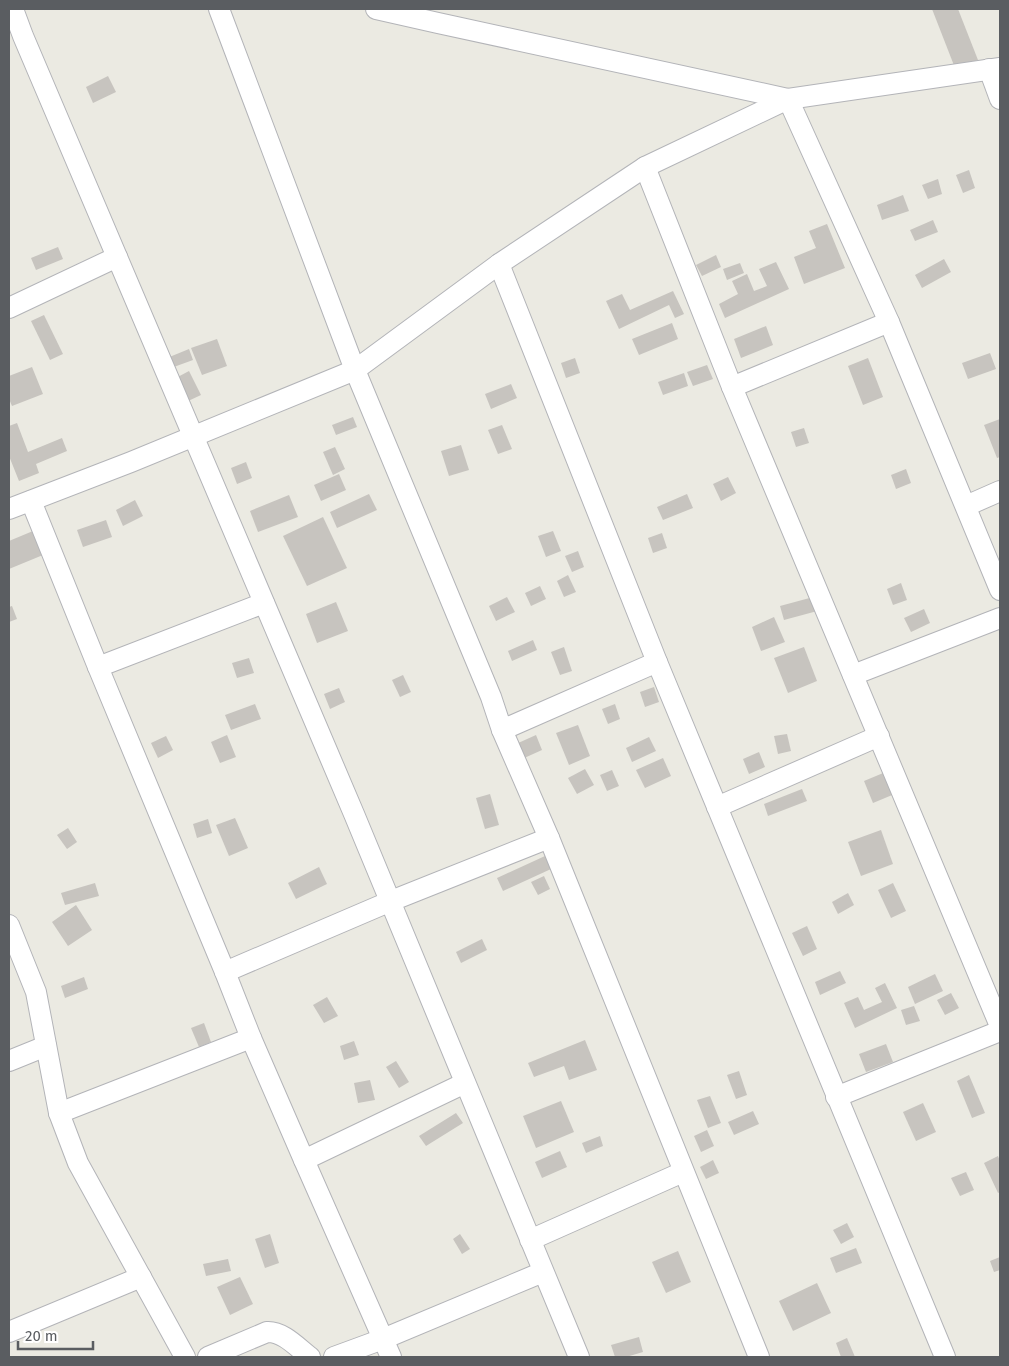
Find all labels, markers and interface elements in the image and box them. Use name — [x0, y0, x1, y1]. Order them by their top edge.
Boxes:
scale bar — [18, 1318, 92, 1350]
text: 20 m — [25, 1327, 58, 1345]

